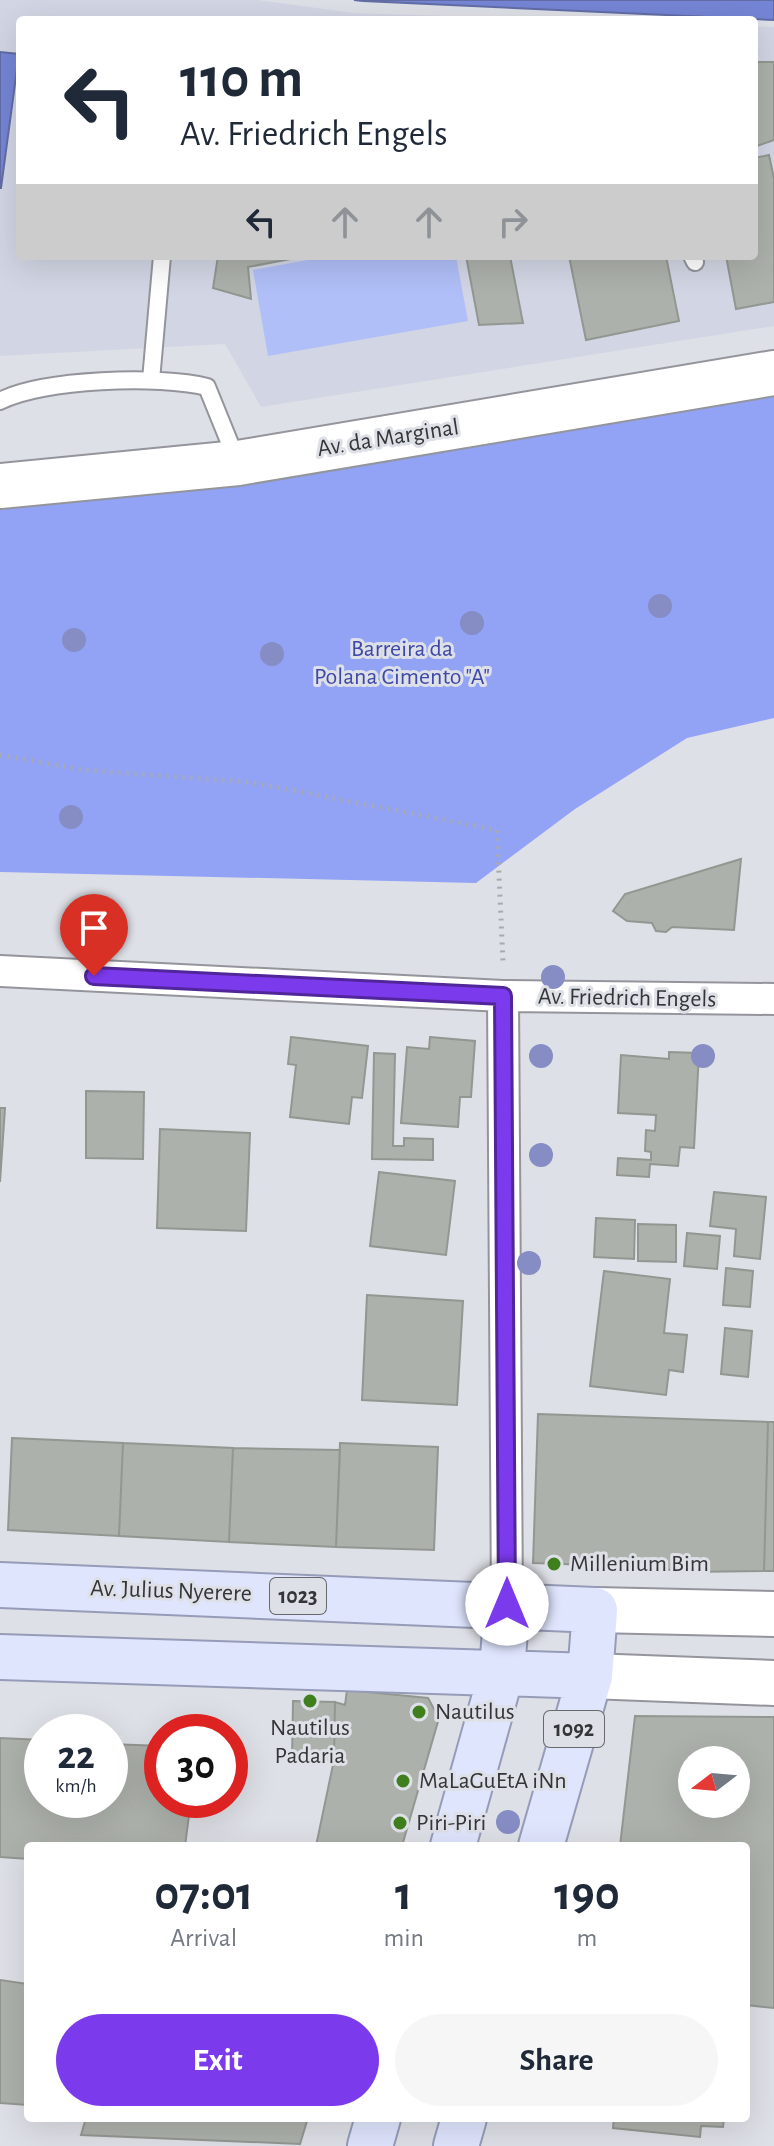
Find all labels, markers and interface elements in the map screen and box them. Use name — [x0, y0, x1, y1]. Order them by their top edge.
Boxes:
icon: left — [48, 48, 152, 152]
text: 110 m — [180, 51, 303, 107]
text: Av. Friedrich Engels — [180, 116, 448, 152]
icon: left — [239, 200, 283, 244]
icon: ahead — [323, 200, 367, 244]
icon: ahead — [407, 200, 451, 244]
icon: right — [491, 200, 535, 244]
street label: Av. da Marginal — [315, 415, 461, 461]
park label: Barreira da Polana Cimento "A" — [314, 637, 490, 689]
pin — [60, 894, 128, 976]
icon: arrive — [72, 906, 116, 950]
street label: Av. Friedrich Engels — [538, 984, 716, 1012]
place label: Millenium Bim — [570, 1552, 709, 1576]
marker: Millenium Bim — [545, 1555, 563, 1573]
position arrow — [465, 1562, 549, 1646]
street label: Av. Julius Nyerere — [90, 1576, 252, 1606]
road number: 1023 — [270, 1578, 326, 1614]
marker: Nautilus Padaria — [301, 1692, 319, 1710]
place label: Nautilus — [435, 1700, 515, 1724]
marker: Nautilus — [410, 1703, 428, 1721]
road number: 1092 — [544, 1711, 604, 1747]
speed limit sign: 30 — [144, 1714, 248, 1818]
place label: Nautilus Padaria — [270, 1716, 350, 1768]
text: 22 — [57, 1736, 95, 1776]
north arrow — [678, 1746, 750, 1818]
map controls — [678, 1746, 750, 1818]
place label: MaLaGuEtA iNn — [419, 1769, 567, 1793]
marker: MaLaGuEtA iNn — [394, 1772, 412, 1790]
text: km/h — [55, 1776, 97, 1796]
place label: Piri-Piri — [416, 1811, 486, 1835]
marker: Piri-Piri — [391, 1814, 409, 1832]
text: 07:01 — [154, 1871, 253, 1919]
text: 1 — [395, 1871, 412, 1919]
text: 190 — [554, 1871, 620, 1919]
text: Arrival — [170, 1925, 237, 1951]
text: min — [384, 1925, 424, 1951]
text: m — [577, 1925, 597, 1951]
button: Exit — [56, 2014, 379, 2106]
button: Share — [395, 2014, 718, 2106]

